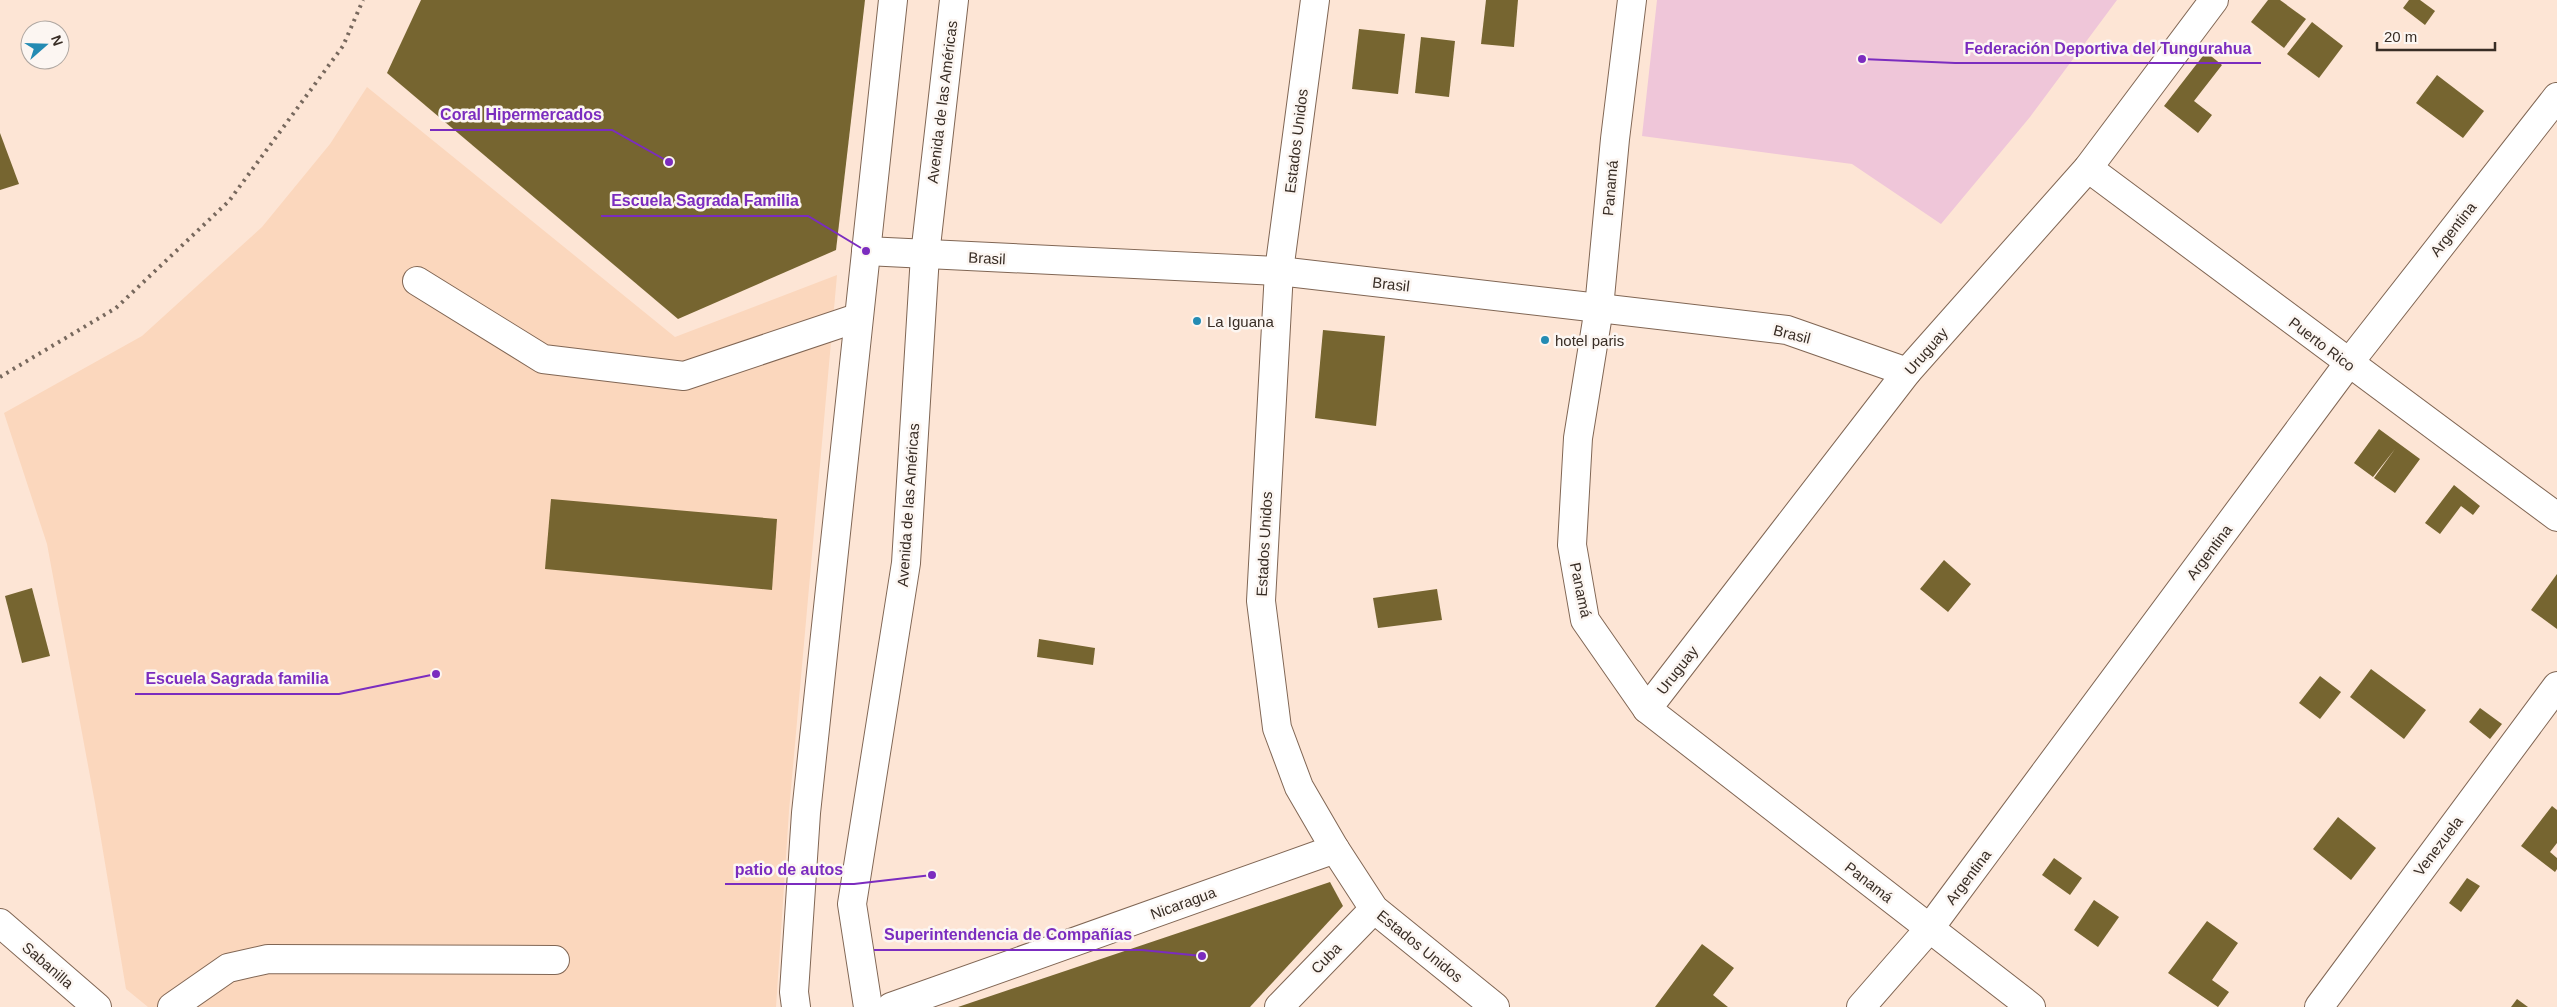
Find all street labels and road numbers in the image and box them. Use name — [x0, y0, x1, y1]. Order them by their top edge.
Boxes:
street label: Avenida de las Américas — [924, 20, 960, 184]
street label: Estados Unidos — [1281, 88, 1311, 194]
street label: Panamá — [1599, 159, 1621, 217]
street label: Argentina — [2427, 198, 2480, 260]
street label: Brasil — [968, 249, 1006, 267]
street label: Brasil — [1371, 273, 1411, 295]
street label: Puerto Rico — [2286, 314, 2358, 374]
street label: Brasil — [1772, 321, 1812, 347]
street label: Uruguay — [1901, 324, 1951, 378]
street label: Avenida de las Américas — [894, 423, 922, 587]
street label: Estados Unidos — [1253, 491, 1275, 597]
street label: Argentina — [2183, 521, 2236, 583]
street label: Panamá — [1567, 561, 1595, 620]
street label: Uruguay — [1653, 642, 1701, 698]
street label: Venezuela — [2410, 812, 2466, 879]
street label: Argentina — [1942, 846, 1995, 908]
street label: Panamá — [1842, 858, 1897, 906]
street label: Nicaragua — [1148, 883, 1219, 923]
street label: Estados Unidos — [1374, 906, 1466, 986]
street label: Sabanilla — [19, 938, 77, 992]
street label: Cuba — [1307, 939, 1345, 977]

